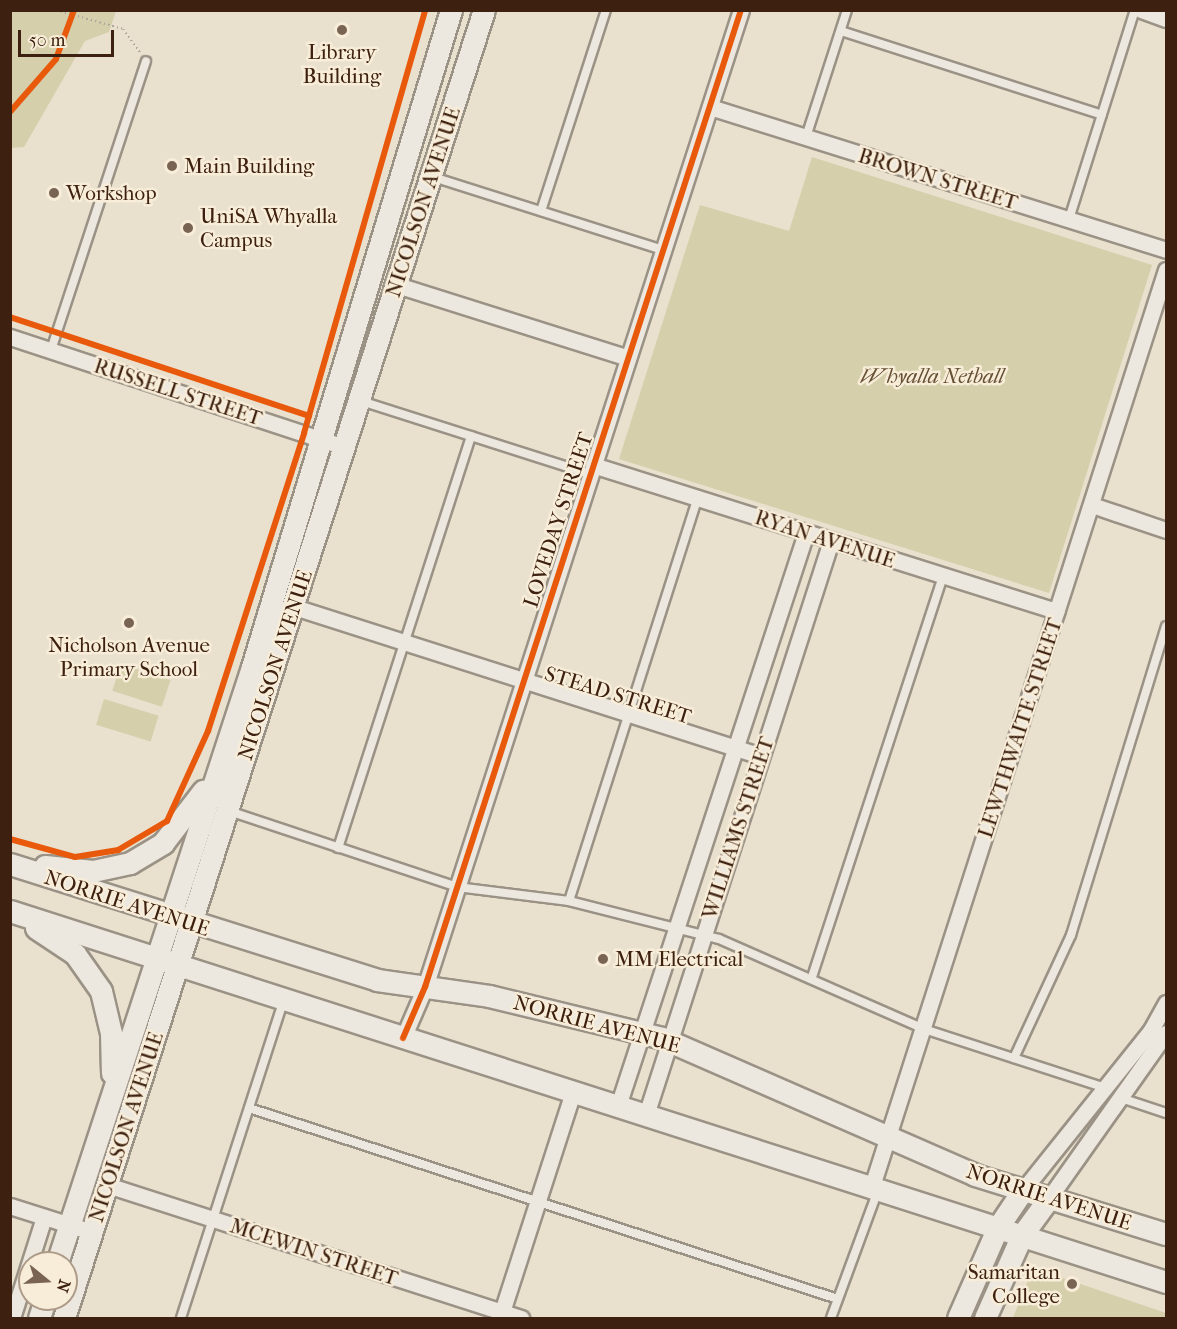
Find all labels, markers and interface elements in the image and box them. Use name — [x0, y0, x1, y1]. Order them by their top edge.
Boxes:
scale bar — [21, 18, 117, 56]
marker: Library Building — [335, 23, 349, 37]
text: 50 m — [29, 30, 65, 51]
place label: Library Building — [303, 39, 381, 89]
street label: NICOLSON AVENUE — [380, 104, 466, 300]
street label: BROWN STREET — [855, 143, 1021, 215]
place label: Main Building — [184, 153, 314, 179]
marker: Main Building — [165, 159, 179, 173]
place label: Workshop — [66, 180, 157, 206]
marker: Workshop — [47, 186, 61, 200]
place label: UniSA Whyalla Campus — [200, 203, 337, 253]
marker: UniSA Whyalla Campus — [181, 221, 195, 235]
street label: RUSSELL STREET — [91, 353, 265, 431]
park label: Whyalla Netball — [860, 363, 1004, 389]
street label: LOVEDAY STREET — [518, 429, 598, 611]
street label: RYAN AVENUE — [752, 504, 898, 574]
street label: NICOLSON AVENUE — [232, 567, 318, 763]
street label: LEWTHWAITE STREET — [973, 615, 1067, 841]
marker: Nicholson Avenue Primary School — [122, 616, 136, 630]
place label: Nicholson Avenue Primary School — [48, 632, 210, 682]
street label: STEAD STREET — [542, 661, 694, 729]
street label: WILLIAMS STREET — [697, 734, 779, 922]
street label: NORRIE AVENUE — [41, 864, 213, 942]
place label: MM Electrical — [615, 946, 743, 972]
marker: MM Electrical — [596, 952, 610, 966]
street label: NORRIE AVENUE — [511, 990, 683, 1058]
street label: NICOLSON AVENUE — [83, 1029, 169, 1225]
street label: NORRIE AVENUE — [963, 1158, 1135, 1236]
street label: MCEWIN STREET — [227, 1213, 401, 1291]
north arrow — [18, 1251, 78, 1311]
place label: Samaritan College — [968, 1259, 1060, 1309]
text: N — [53, 1277, 75, 1295]
marker: Samaritan College — [1065, 1277, 1079, 1291]

